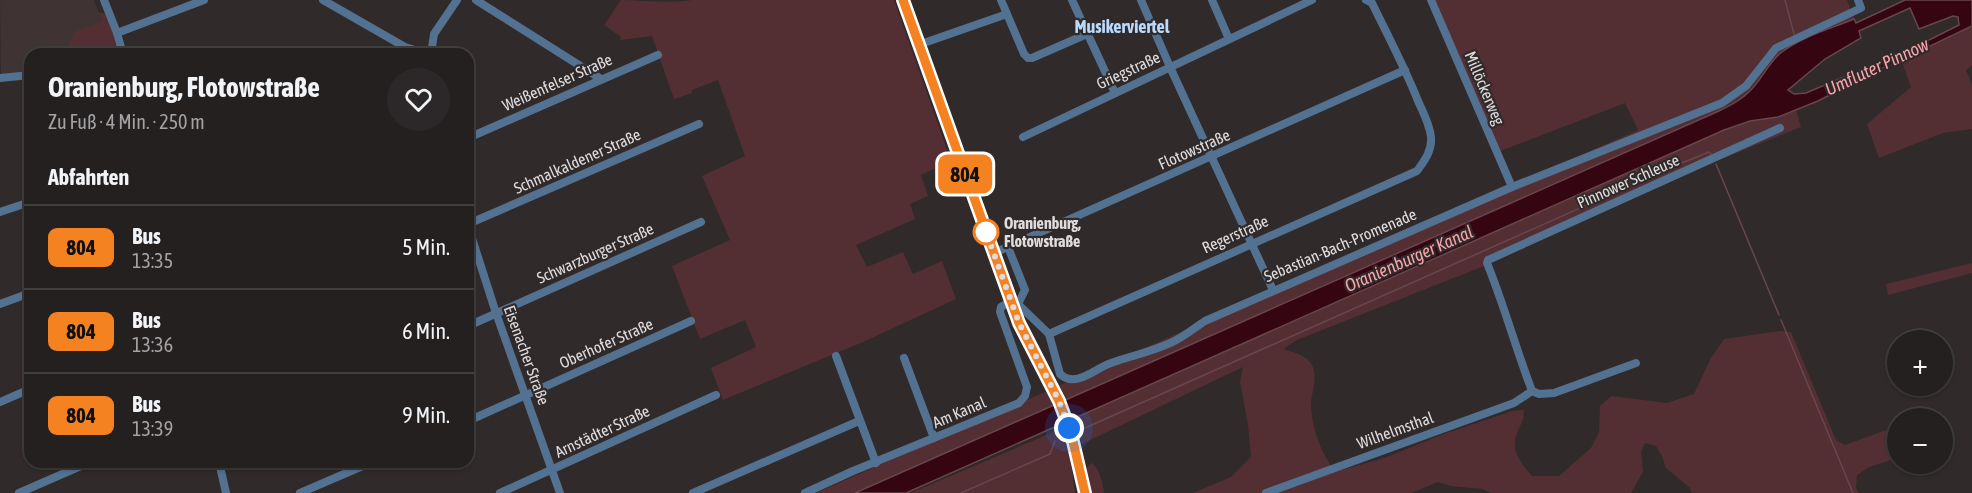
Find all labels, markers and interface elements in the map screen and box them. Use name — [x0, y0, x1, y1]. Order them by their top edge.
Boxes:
district label: Musikerviertel — [1074, 16, 1170, 37]
water label: Umfluter Pinnow — [1822, 33, 1932, 100]
street label: Griegstraße — [1093, 47, 1163, 93]
street label: Millöckerweg — [1460, 48, 1509, 128]
street label: Weißenfelser Straße — [499, 50, 615, 114]
button: heart — [387, 68, 450, 131]
text: Oranienburg, Flotowstraße — [48, 71, 320, 103]
text: Zu Fuß · 4 Min. · 250 m — [48, 110, 205, 133]
street label: Schmalkaldener Straße — [511, 125, 643, 197]
street label: Flotowstraße — [1155, 125, 1233, 173]
street label: Pinnower Schleuse — [1574, 150, 1682, 212]
line badge: 804 — [930, 154, 1000, 194]
text: 804 — [950, 162, 980, 186]
text: Abfahrten — [48, 164, 129, 190]
street label: Sebastian-Bach-Promenade — [1261, 205, 1419, 285]
street label: Regerstraße — [1199, 211, 1271, 258]
place label: Oranienburg, Flotowstraße — [1004, 214, 1081, 250]
street label: Schwarzburger Straße — [534, 219, 657, 288]
marker: Oranienburg, Flotowstraße — [973, 219, 999, 245]
water label: Oranienburger Kanal — [1341, 221, 1476, 296]
text: Bus — [132, 223, 161, 249]
text: 5 Min. — [402, 234, 450, 260]
text: 804 — [66, 235, 96, 259]
text: 13:35 — [132, 249, 173, 272]
street label: Eisenacher Straße — [501, 303, 553, 407]
text: Bus — [132, 307, 161, 333]
street label: Oberhofer Straße — [556, 314, 656, 372]
text: 6 Min. — [402, 318, 450, 344]
text: 804 — [66, 319, 96, 343]
map controls — [1887, 330, 1953, 474]
button: + — [1887, 330, 1953, 396]
text: 13:36 — [132, 333, 173, 356]
text: Bus — [132, 391, 161, 417]
street label: Am Kanal — [930, 392, 989, 431]
street label: Arnstädter Straße — [552, 401, 652, 461]
text: 9 Min. — [402, 402, 450, 428]
text: 804 — [66, 403, 96, 427]
street label: Wilhelmsthal — [1354, 408, 1436, 452]
button: − — [1887, 408, 1953, 474]
your location — [1054, 413, 1084, 443]
text: 13:39 — [132, 417, 173, 440]

